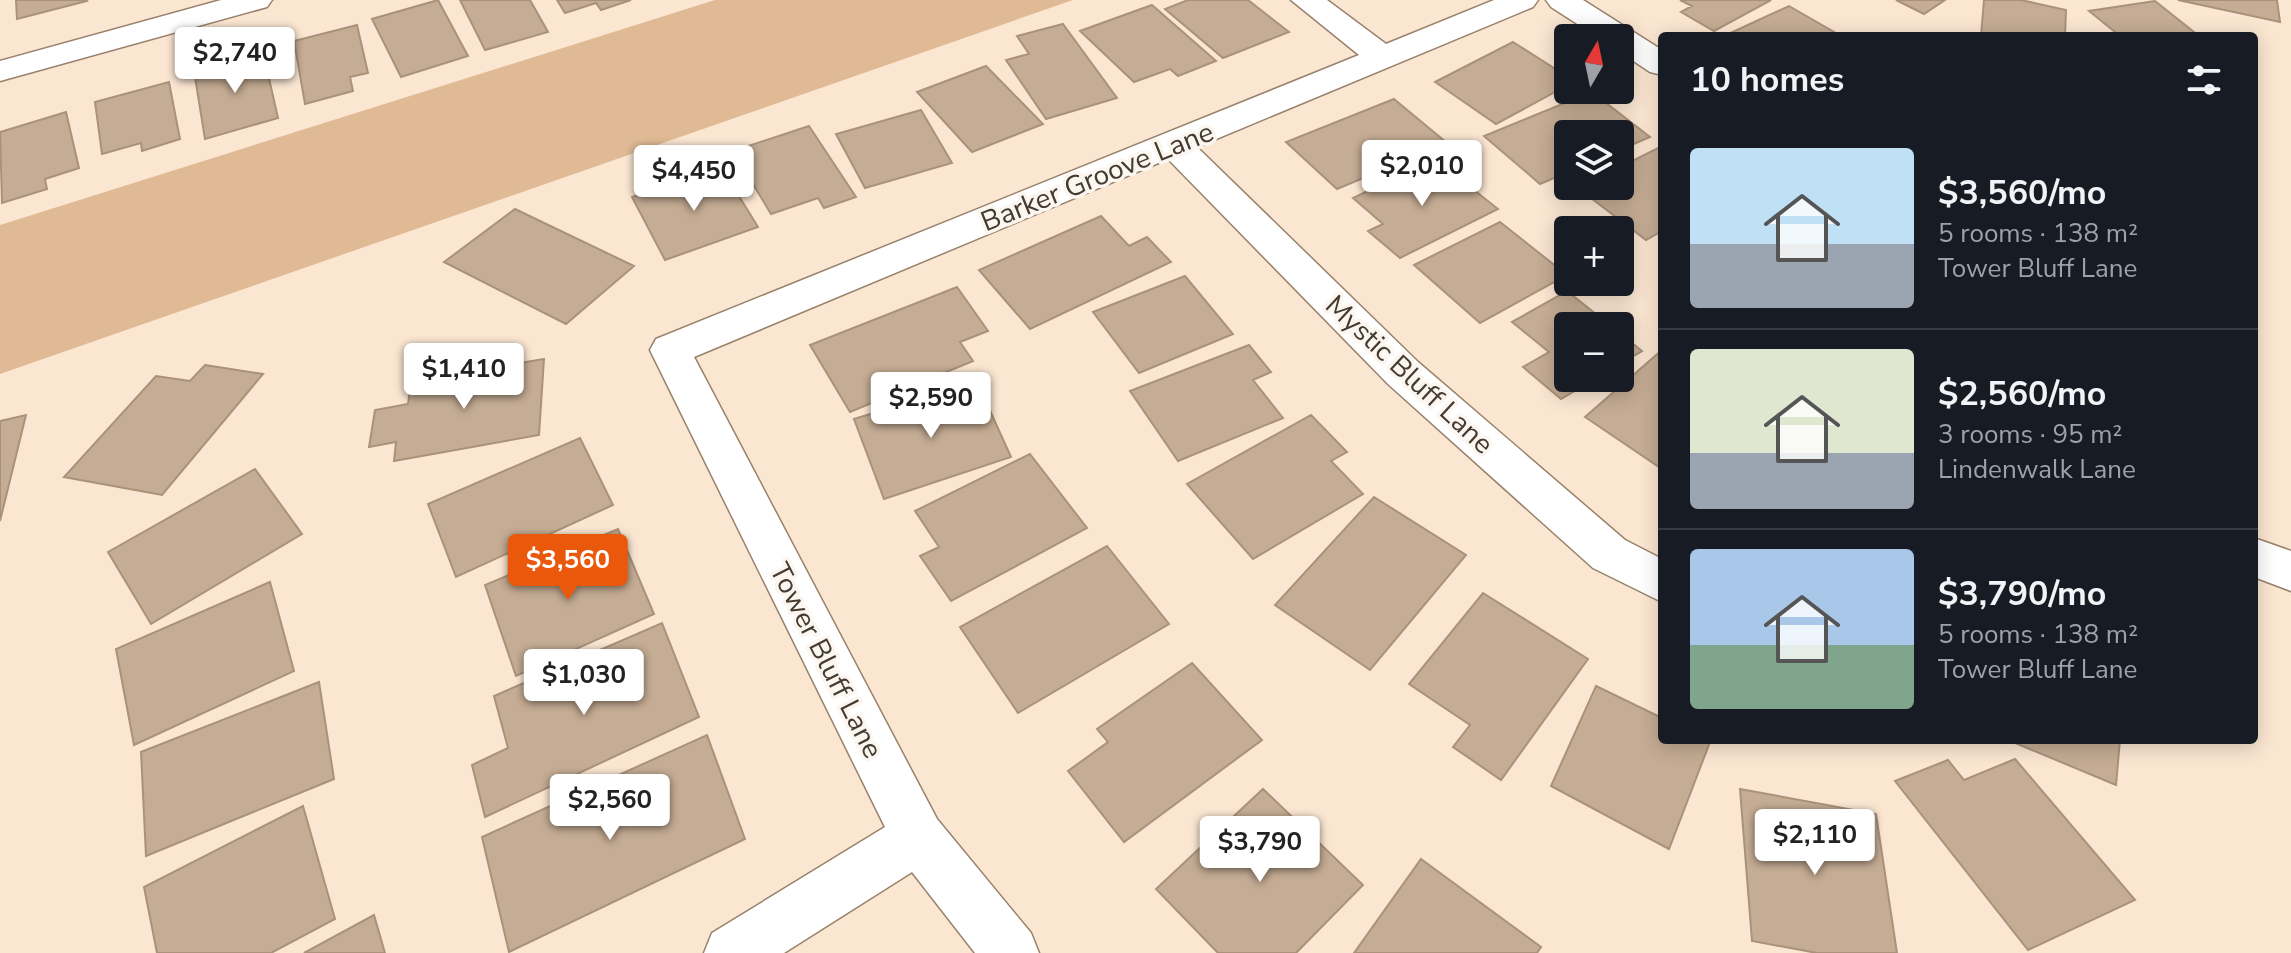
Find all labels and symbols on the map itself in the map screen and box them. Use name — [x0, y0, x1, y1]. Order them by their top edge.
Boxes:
north arrow — [1554, 24, 1634, 104]
pin: $2,740 — [170, 27, 300, 95]
street label: Barker Groove Lane — [975, 113, 1219, 241]
pin: $2,010 — [1357, 140, 1487, 208]
pin: $4,450 — [629, 145, 759, 213]
street label: Mystic Bluff Lane — [1317, 287, 1502, 463]
pin: $1,410 — [399, 343, 529, 411]
pin: $2,590 — [866, 372, 996, 440]
pin: $3,560 — [503, 534, 633, 602]
street label: Tower Bluff Lane — [760, 556, 892, 765]
pin: $1,030 — [519, 649, 649, 717]
pin: $2,560 — [545, 774, 675, 842]
pin: $2,110 — [1750, 809, 1880, 877]
pin: $3,790 — [1195, 816, 1325, 884]

